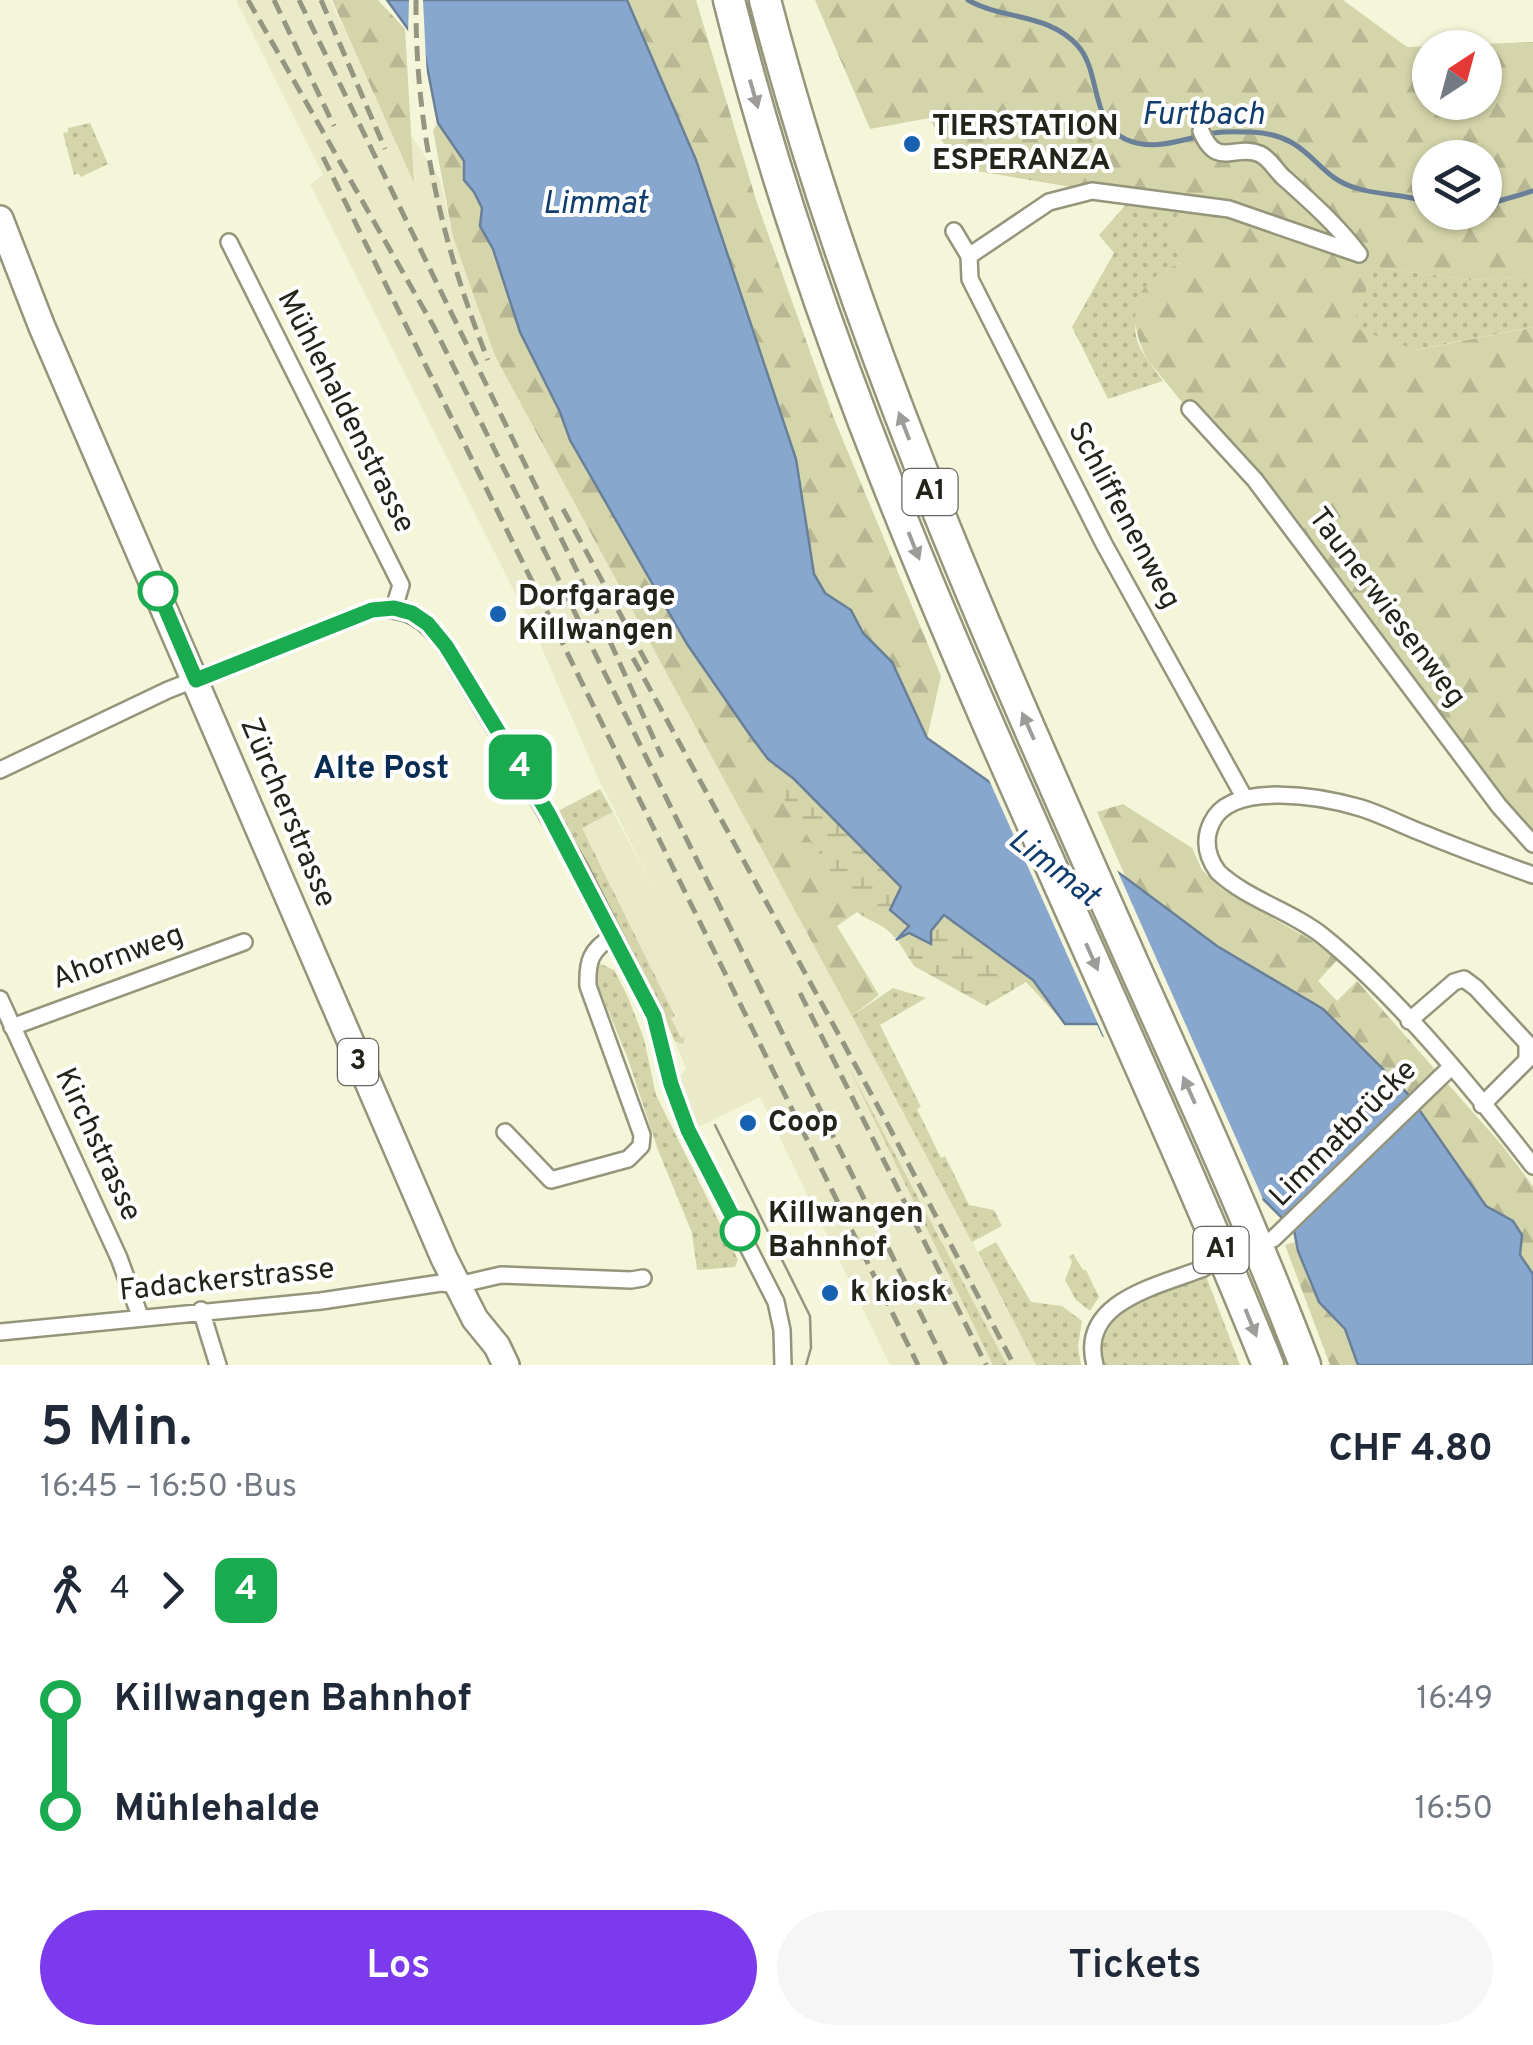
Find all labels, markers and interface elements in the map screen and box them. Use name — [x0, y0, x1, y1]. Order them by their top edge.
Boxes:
north arrow — [1412, 30, 1502, 120]
map controls — [1412, 30, 1502, 230]
one-way arrow — [747, 79, 762, 110]
water label: Furtbach — [1142, 96, 1265, 136]
place label: TIERSTATION ESPERANZA — [932, 109, 1118, 180]
marker: TIERSTATION ESPERANZA — [901, 133, 923, 155]
button: layers — [1412, 140, 1502, 230]
water label: Limmat — [543, 185, 649, 225]
street label: Mühlehaldenstrasse — [268, 284, 422, 540]
one-way arrow — [895, 410, 911, 440]
street label: Schliffenenweg — [1058, 416, 1188, 616]
road number: A1 — [902, 469, 958, 515]
street label: Taunerwiesenweg — [1299, 501, 1473, 715]
one-way arrow — [906, 531, 922, 561]
unlabelled marker — [139, 572, 177, 610]
place label: Dorfgarage Killwangen — [518, 579, 676, 650]
marker: Dorfgarage Killwangen — [487, 603, 509, 625]
one-way arrow — [1020, 711, 1036, 741]
street label: Zürcherstrasse — [230, 713, 344, 913]
line badge: 4 — [488, 734, 552, 800]
text: 4 — [509, 745, 531, 789]
district label: Alte Post — [313, 750, 449, 790]
water label: Limmat — [999, 821, 1108, 918]
street label: Ahornweg — [47, 917, 189, 999]
one-way arrow — [1084, 942, 1100, 972]
road number: 3 — [338, 1039, 378, 1085]
street label: Limmatbrücke — [1263, 1053, 1425, 1215]
street label: Kirchstrasse — [45, 1062, 149, 1228]
one-way arrow — [1181, 1075, 1197, 1105]
place label: Coop — [768, 1105, 838, 1142]
marker: Coop — [737, 1112, 759, 1134]
place label: Killwangen Bahnhof — [768, 1196, 924, 1267]
marker: Killwangen Bahnhof — [721, 1212, 759, 1250]
road number: A1 — [1194, 1227, 1248, 1273]
street label: Fadackerstrasse — [117, 1251, 337, 1311]
place label: k kiosk — [850, 1275, 948, 1312]
marker: k kiosk — [819, 1282, 841, 1304]
one-way arrow — [1243, 1308, 1259, 1338]
text: 5 Min. — [40, 1395, 192, 1465]
text: CHF 4.80 — [1329, 1426, 1493, 1475]
text: 16:45 – 16:50 · Bus — [40, 1468, 297, 1508]
icon: walk — [40, 1563, 95, 1618]
icon: forward — [145, 1563, 200, 1618]
text: 4 — [235, 1568, 257, 1612]
text: 4 — [110, 1570, 130, 1610]
text: Killwangen Bahnhof — [114, 1676, 471, 1725]
text: 16:49 — [1416, 1680, 1493, 1720]
text: Mühlehalde — [114, 1786, 320, 1835]
text: 16:50 — [1414, 1790, 1493, 1830]
button: Los — [40, 1910, 757, 2025]
button: Tickets — [777, 1910, 1493, 2025]

